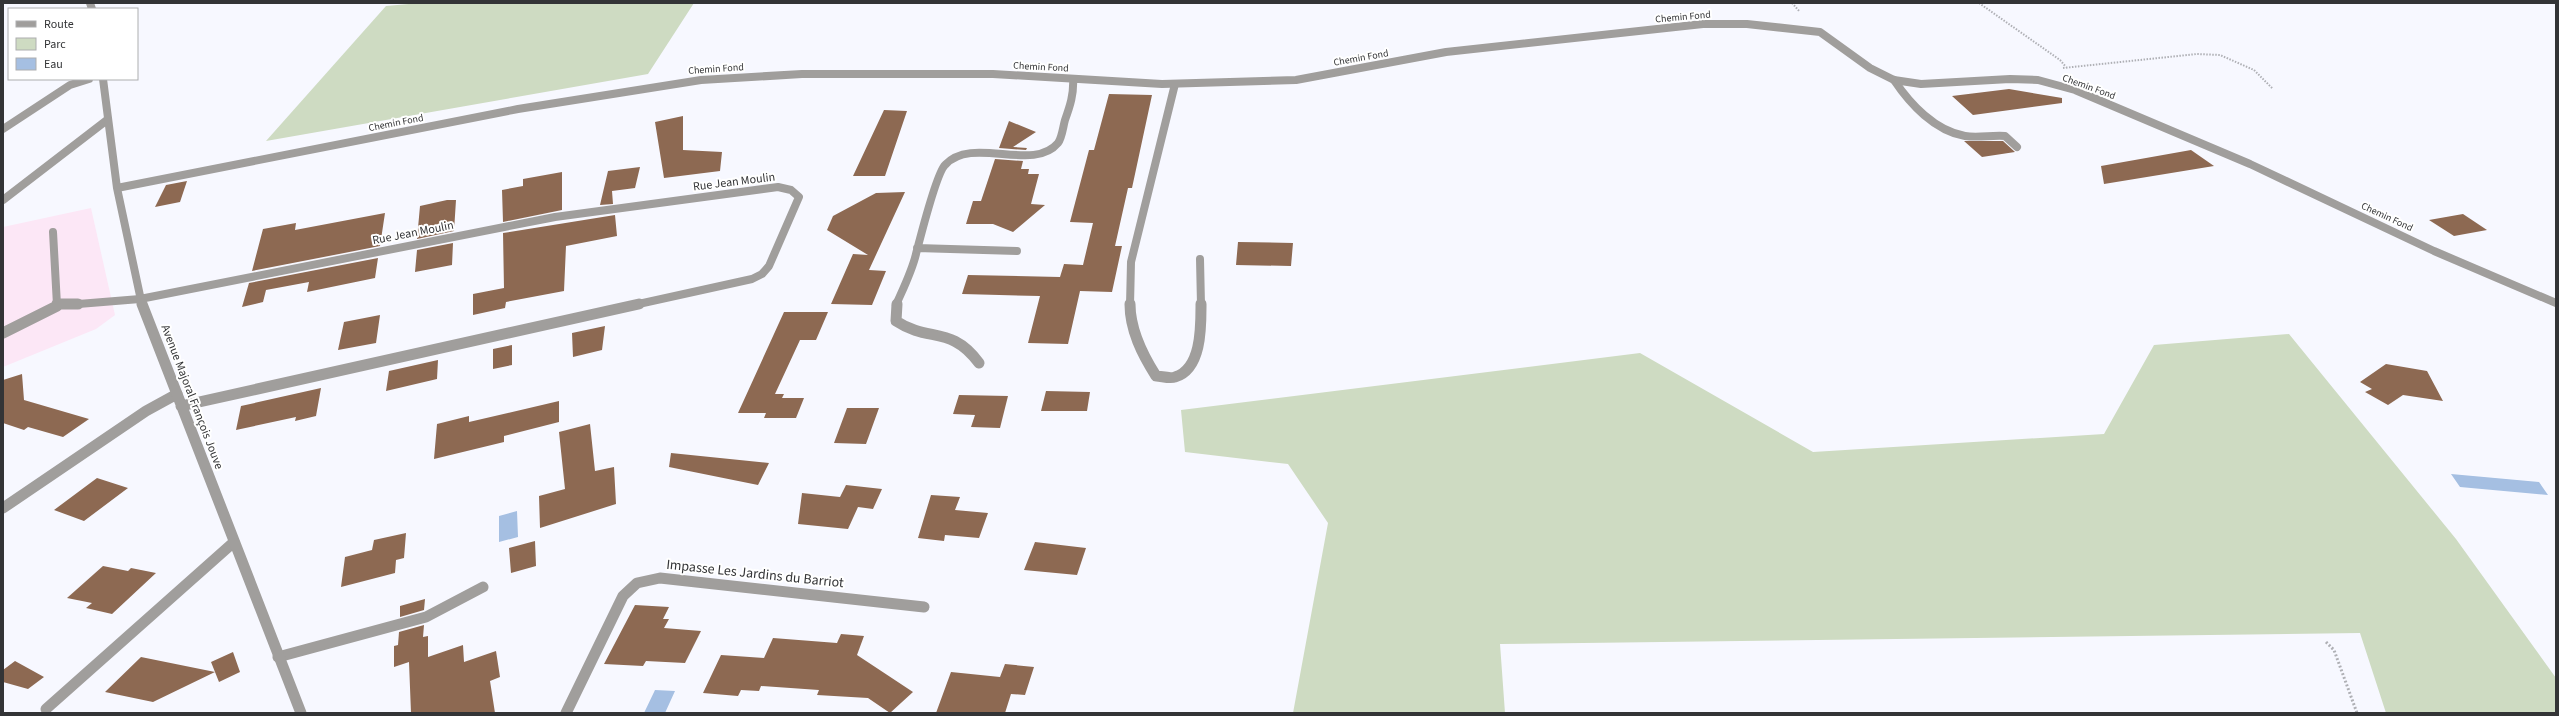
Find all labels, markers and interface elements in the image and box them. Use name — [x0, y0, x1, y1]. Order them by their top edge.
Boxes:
legend — [8, 8, 138, 80]
street label: Chemin Fond — [1655, 8, 1711, 26]
text: Route — [44, 16, 74, 33]
text: Parc — [44, 36, 66, 53]
street label: Chemin Fond — [1332, 46, 1390, 70]
text: Eau — [44, 56, 63, 73]
street label: Chemin Fond — [1013, 59, 1069, 75]
street label: Chemin Fond — [688, 60, 744, 78]
street label: Chemin Fond — [2060, 71, 2118, 103]
street label: Chemin Fond — [367, 111, 425, 135]
street label: Rue Jean Moulin — [692, 169, 776, 195]
street label: Chemin Fond — [2359, 199, 2415, 235]
street label: Rue Jean Moulin — [371, 217, 455, 249]
street label: Avenue Majoral François Jouve — [157, 322, 227, 472]
street label: Impasse Les Jardins du Barriot — [665, 555, 845, 593]

